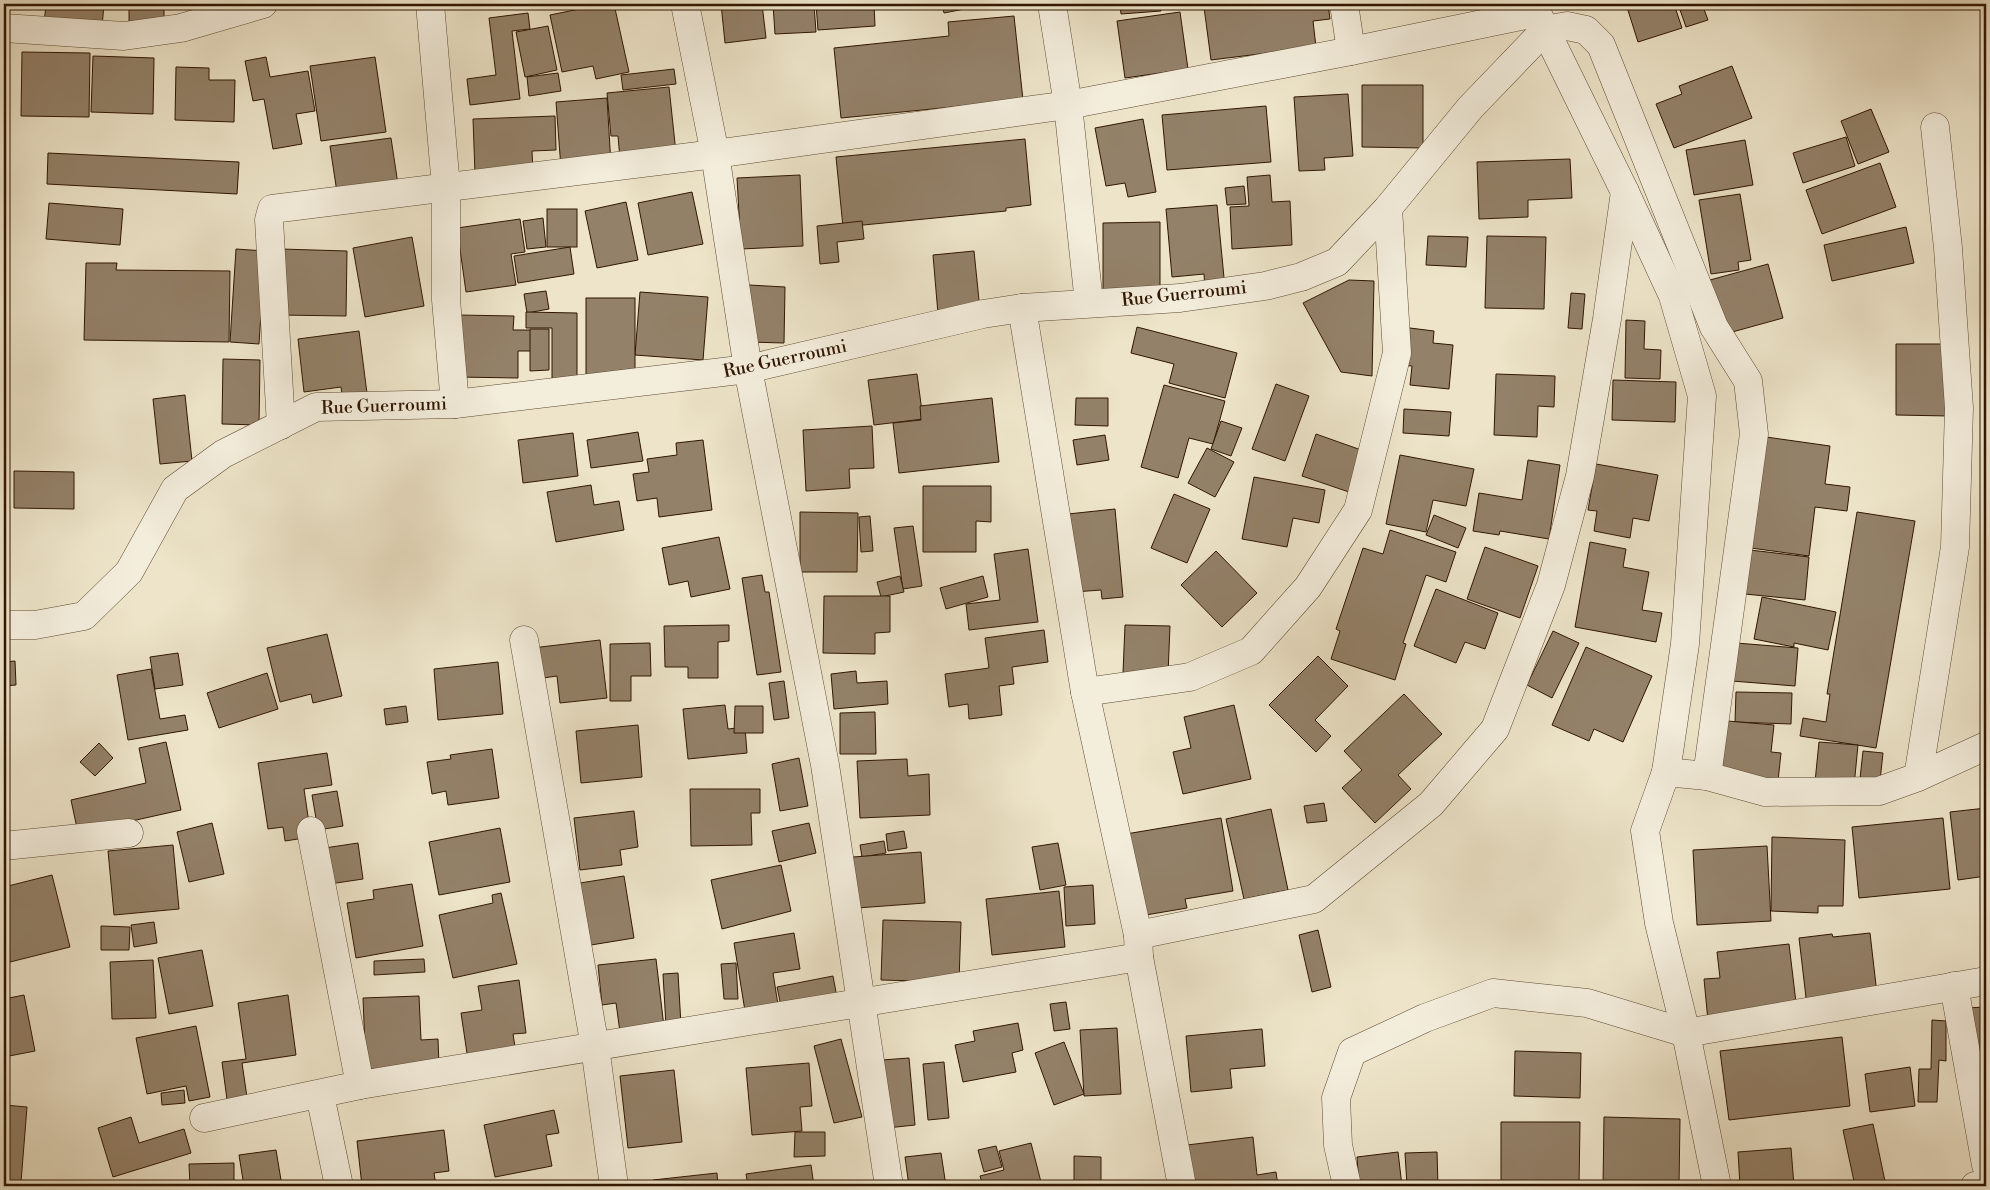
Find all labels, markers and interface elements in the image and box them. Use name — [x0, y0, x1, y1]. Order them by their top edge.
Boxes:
street label: Rue Guerroumi — [1120, 276, 1248, 312]
street label: Rue Guerroumi — [721, 335, 849, 383]
street label: Rue Guerroumi — [321, 392, 447, 420]

